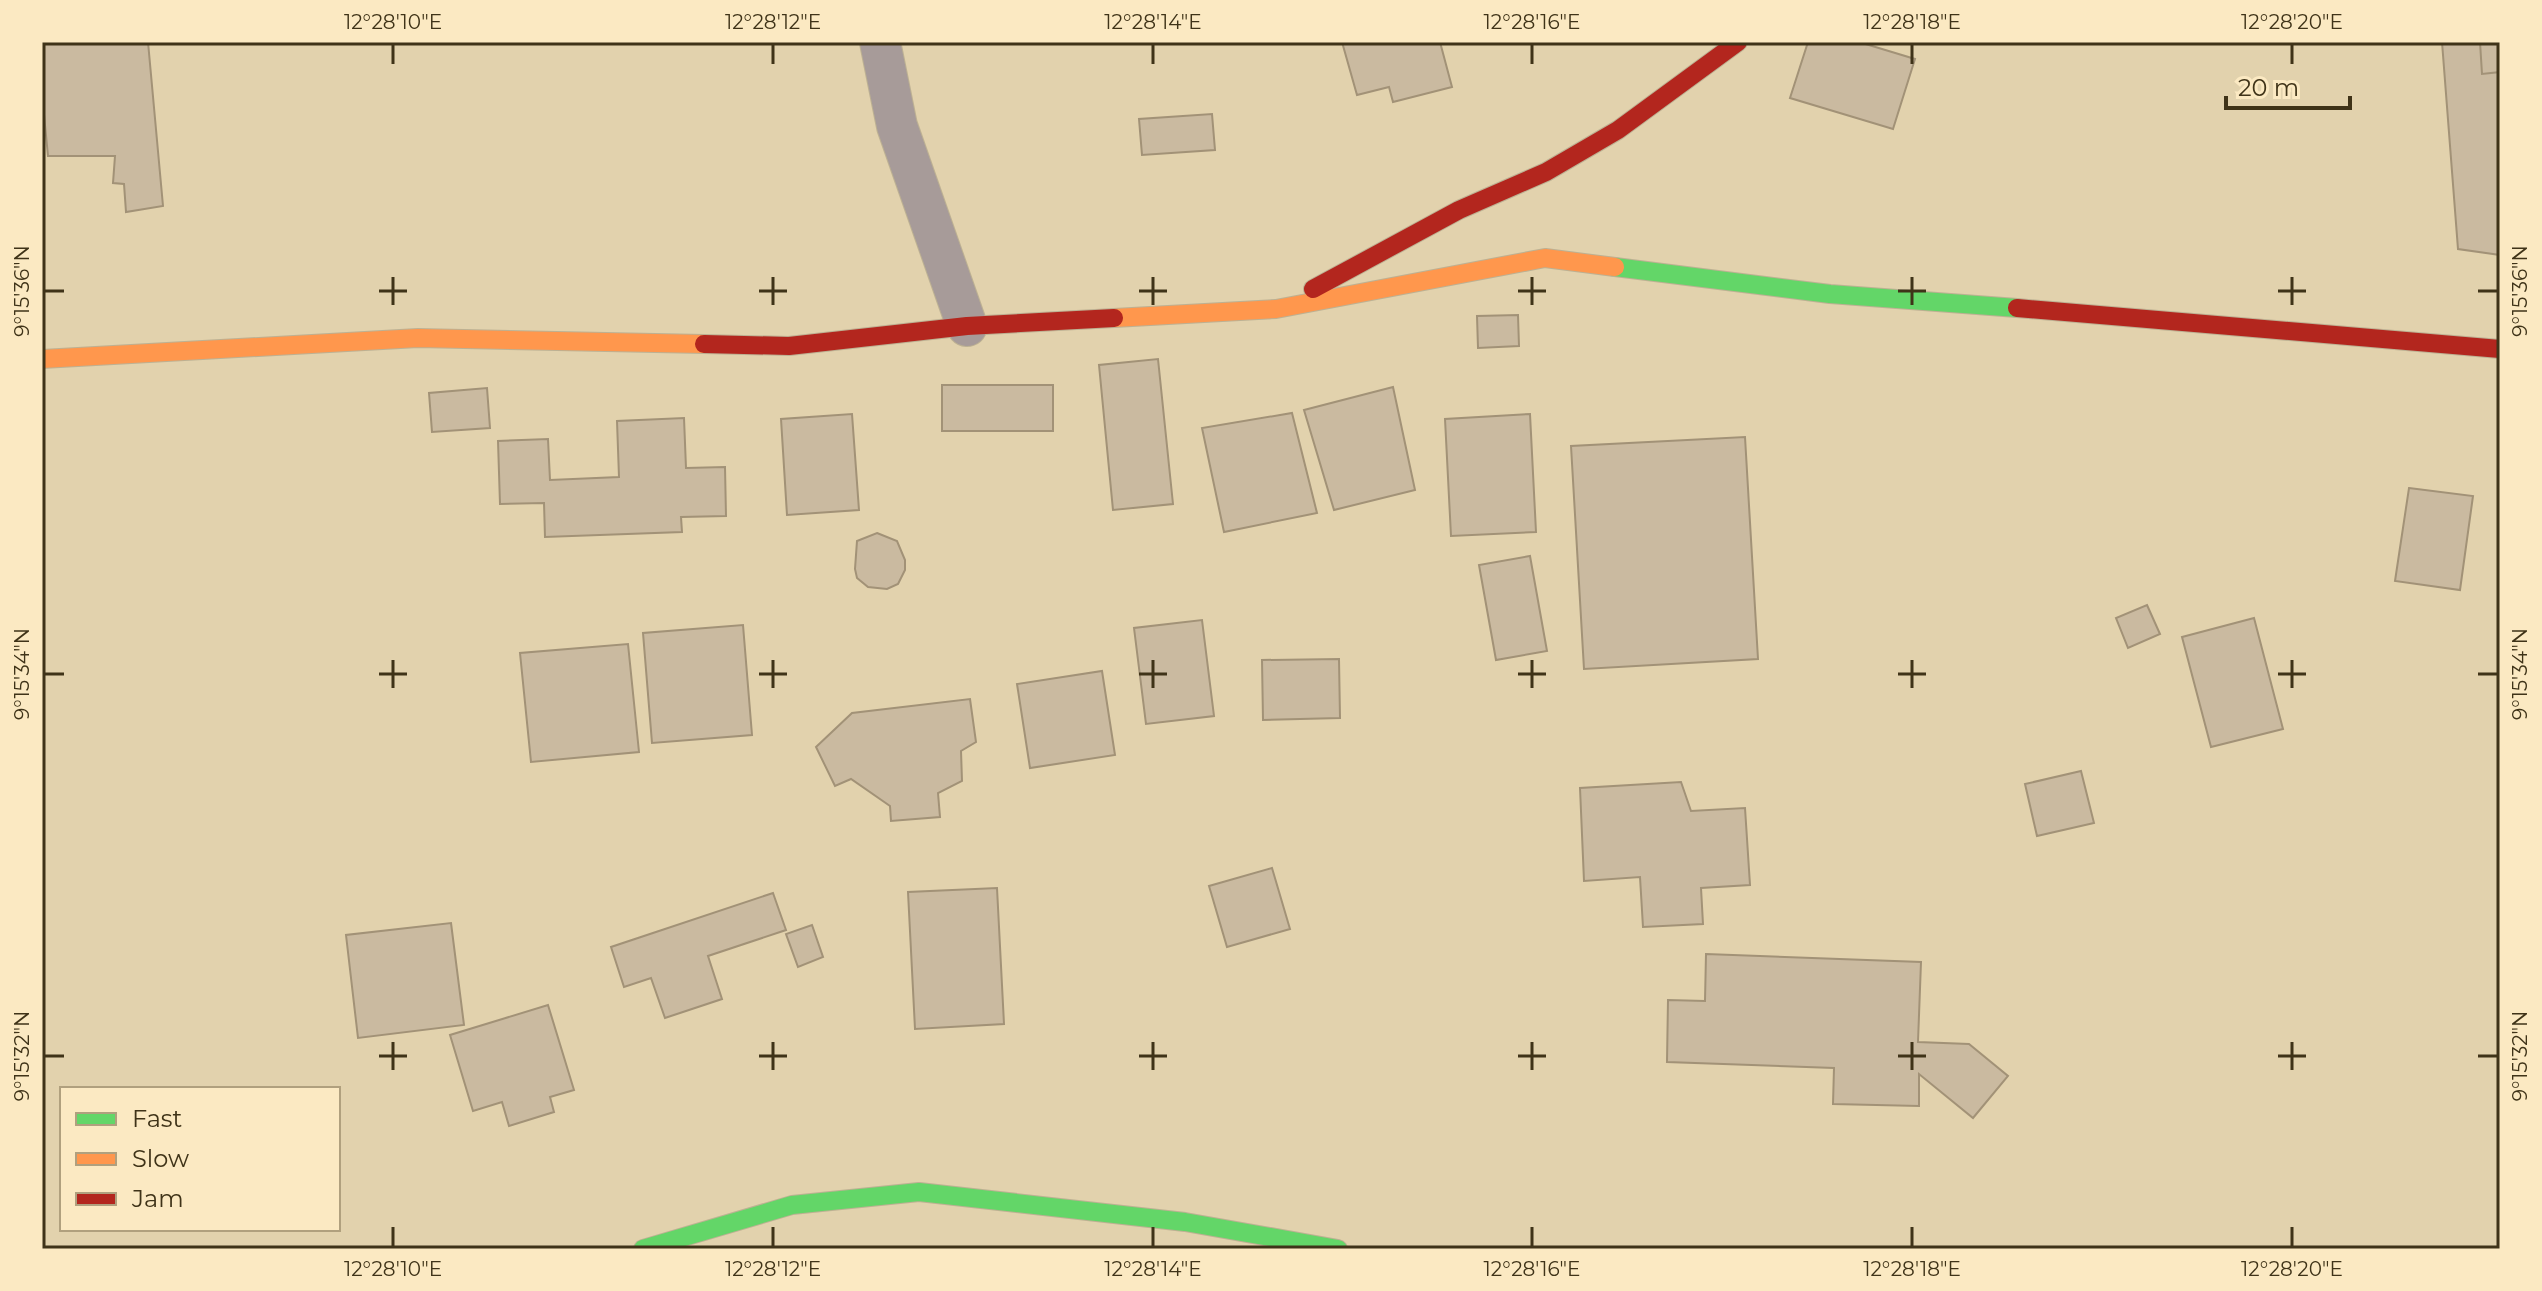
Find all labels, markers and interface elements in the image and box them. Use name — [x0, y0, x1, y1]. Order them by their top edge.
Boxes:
text: 12°28'10"E — [344, 10, 442, 34]
text: 12°28'12"E — [725, 10, 821, 34]
text: 12°28'14"E — [1104, 10, 1202, 34]
text: 12°28'16"E — [1484, 10, 1580, 34]
text: 12°28'18"E — [1863, 10, 1961, 34]
text: 12°28'20"E — [2241, 10, 2343, 34]
scale bar — [2226, 60, 2350, 110]
text: 20 m — [2238, 73, 2299, 102]
text: 9°15'36"N — [10, 245, 34, 337]
text: 9°15'36"N — [2508, 245, 2532, 337]
text: 9°15'34"N — [10, 628, 34, 720]
text: 9°15'34"N — [2508, 628, 2532, 720]
text: 9°15'32"N — [10, 1011, 34, 1101]
text: 9°15'32"N — [2508, 1011, 2532, 1101]
legend — [60, 1087, 340, 1231]
text: Fast — [132, 1104, 183, 1133]
text: Slow — [132, 1144, 189, 1173]
text: Jam — [131, 1184, 184, 1213]
text: 12°28'10"E — [344, 1257, 442, 1281]
text: 12°28'12"E — [725, 1257, 821, 1281]
text: 12°28'14"E — [1104, 1257, 1202, 1281]
text: 12°28'16"E — [1484, 1257, 1580, 1281]
text: 12°28'18"E — [1863, 1257, 1961, 1281]
text: 12°28'20"E — [2241, 1257, 2343, 1281]

